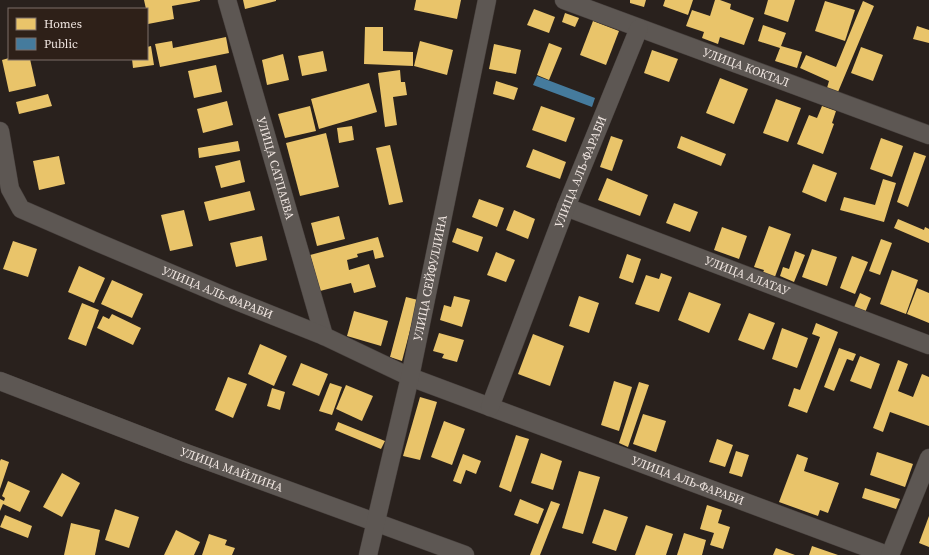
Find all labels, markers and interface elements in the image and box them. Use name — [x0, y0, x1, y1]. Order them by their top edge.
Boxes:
legend — [8, 8, 148, 60]
text: Homes — [44, 16, 82, 32]
text: Public — [44, 36, 78, 52]
street label: УЛИЦА КОКТАЛ — [700, 44, 791, 91]
street label: УЛИЦА АЛЬ-ФАРАБИ — [551, 113, 610, 230]
street label: УЛИЦА САТПАЕВА — [253, 115, 298, 222]
street label: УЛИЦА СЕЙФУЛЛИНА — [410, 214, 451, 342]
street label: УЛИЦА АЛАТАУ — [702, 252, 792, 299]
street label: УЛИЦА АЛЬ-ФАРАБИ — [159, 262, 276, 323]
street label: УЛИЦА МАЙЛИНА — [178, 443, 285, 496]
street label: УЛИЦА АЛЬ-ФАРАБИ — [629, 452, 747, 509]

